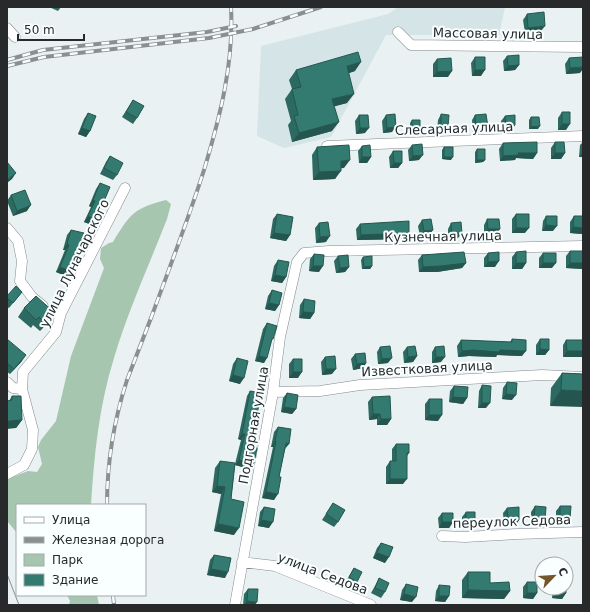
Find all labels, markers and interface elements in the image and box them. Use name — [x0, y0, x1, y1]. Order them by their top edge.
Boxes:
scale bar — [18, 16, 84, 42]
text: 50 m — [24, 23, 55, 37]
street label: Массовая улица — [433, 25, 543, 42]
street label: Слесарная улица — [395, 119, 513, 138]
street label: улица Луначарского — [37, 197, 112, 330]
street label: Кузнечная улица — [384, 228, 502, 245]
street label: Известковая улица — [361, 358, 493, 379]
street label: Подгорная улица — [236, 365, 271, 485]
legend — [16, 504, 146, 596]
street label: переулок Седова — [453, 512, 571, 531]
text: Улица — [52, 513, 90, 527]
text: Железная дорога — [52, 533, 164, 547]
street label: улица Седова — [276, 549, 370, 597]
text: Парк — [52, 553, 83, 567]
north arrow — [534, 556, 574, 596]
text: С — [555, 566, 570, 578]
text: Здание — [52, 573, 98, 587]

